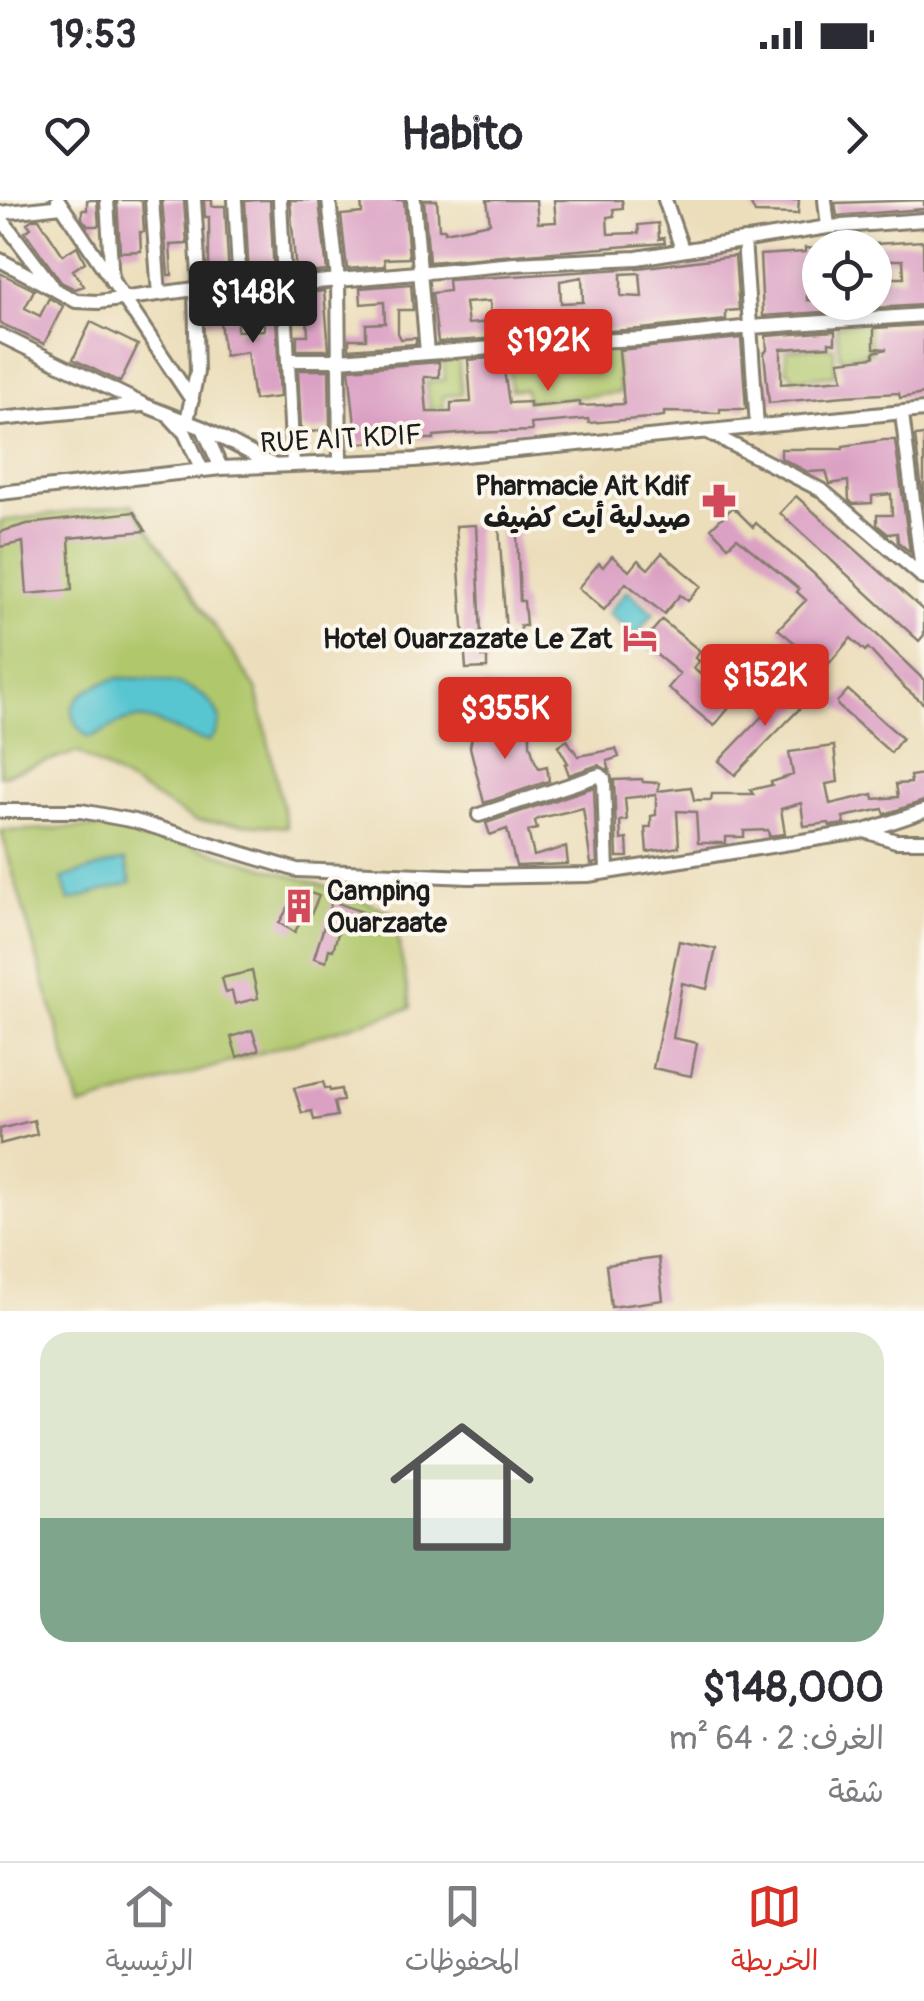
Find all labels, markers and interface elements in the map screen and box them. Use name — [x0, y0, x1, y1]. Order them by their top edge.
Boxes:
text: 19:53 — [50, 11, 136, 59]
text: Habito — [401, 107, 523, 163]
icon: heart — [40, 108, 95, 163]
icon: forward — [829, 108, 884, 163]
map controls — [802, 230, 892, 320]
button: locate — [802, 230, 892, 320]
pin: $148K — [183, 261, 323, 346]
text: $148K — [211, 273, 295, 313]
pin: $192K — [478, 309, 618, 394]
text: $192K — [506, 321, 590, 361]
street label: RUE AIT KDIF — [259, 418, 423, 461]
place label: Pharmacie Ait Kdif صيدلية أيت كضيف — [475, 469, 692, 536]
pharmacy icon: Pharmacie Ait Kdif صيدلية أيت كضيف — [700, 482, 738, 520]
hotel icon: Hotel Ouarzazate Le Zat — [621, 619, 659, 657]
place label: Hotel Ouarzazate Le Zat — [323, 622, 613, 657]
pin: $152K — [695, 644, 835, 729]
text: $152K — [723, 656, 807, 696]
pin: $355K — [435, 677, 575, 762]
text: $355K — [460, 689, 550, 729]
place label: Camping Ouarzaate — [327, 874, 448, 941]
building icon: Camping Ouarzaate — [280, 887, 318, 925]
icon: home — [372, 1397, 552, 1577]
text: $148,000 — [703, 1662, 884, 1714]
text: الغرف: 2 · 64 m² — [669, 1719, 884, 1759]
text: شقة — [828, 1772, 884, 1812]
tab: الرئيسية — [106, 1879, 194, 1985]
tab: المحفوظات — [405, 1879, 520, 1985]
tab: الخريطة — [731, 1879, 818, 1985]

